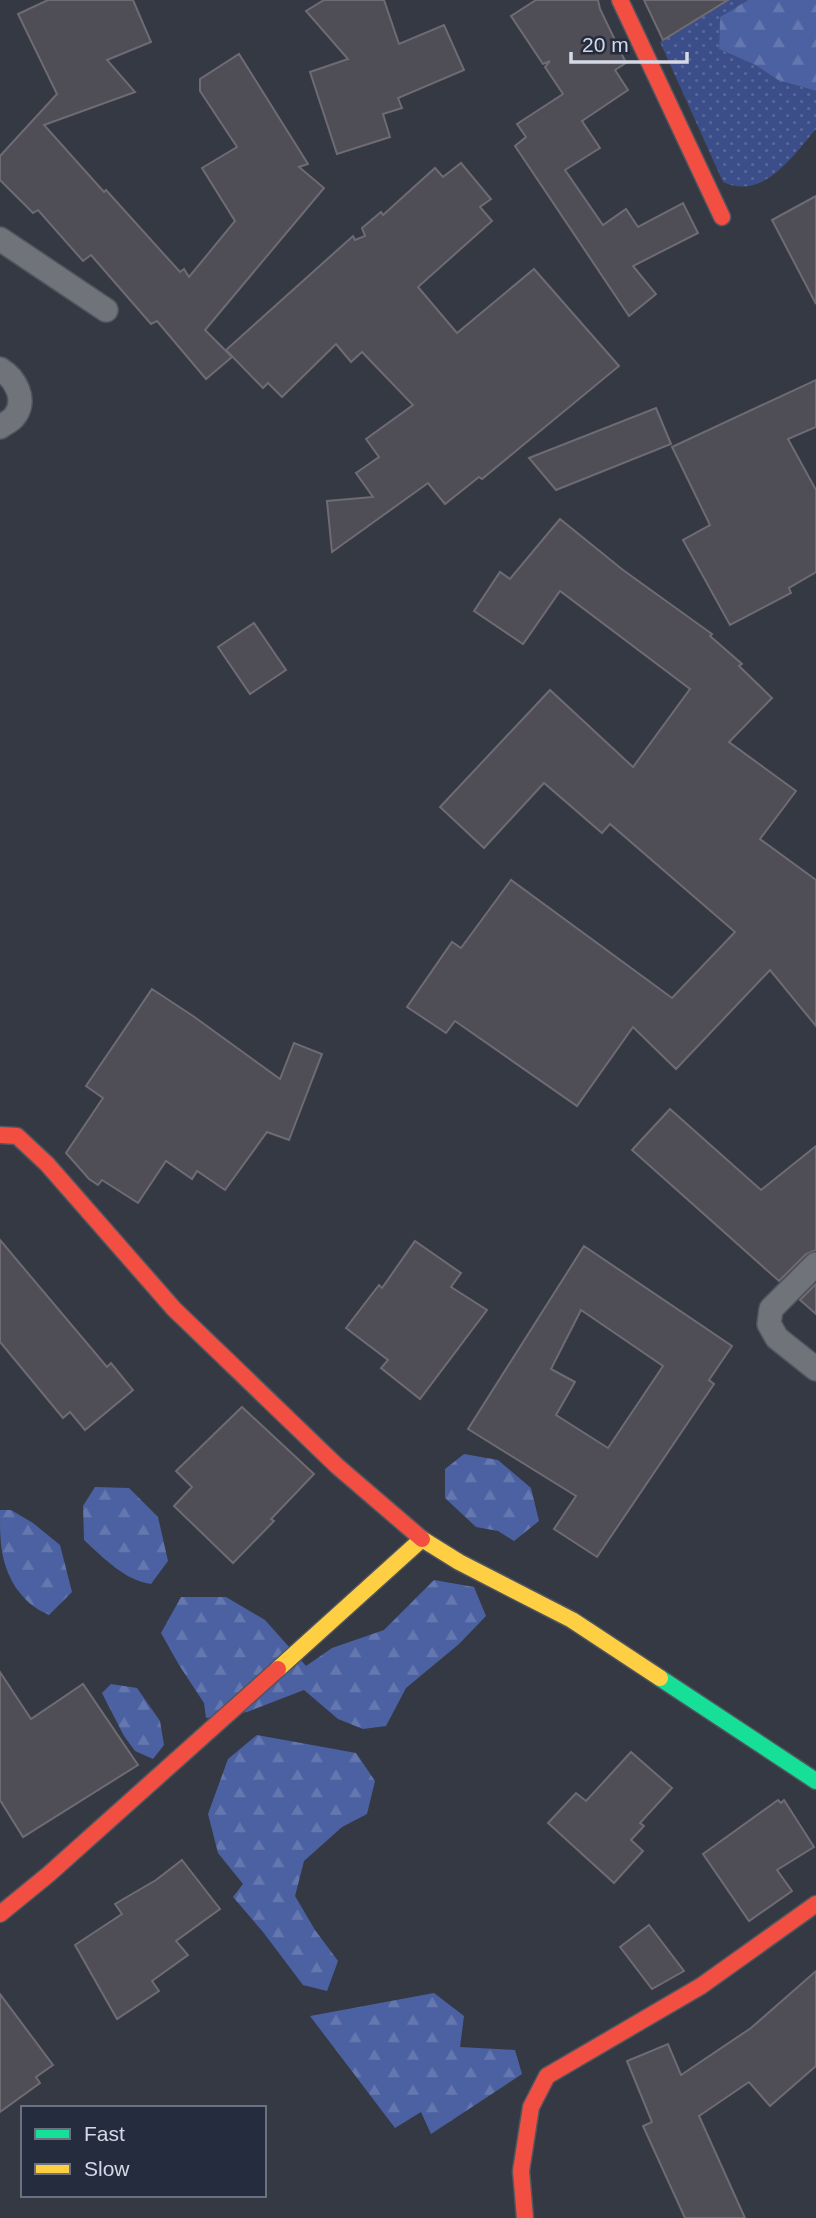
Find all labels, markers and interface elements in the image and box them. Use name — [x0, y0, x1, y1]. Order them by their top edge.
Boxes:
scale bar — [571, 21, 686, 65]
text: 20 m — [582, 33, 629, 56]
legend — [21, 2106, 266, 2197]
text: Fast — [84, 2122, 125, 2145]
text: Slow — [84, 2157, 130, 2180]

